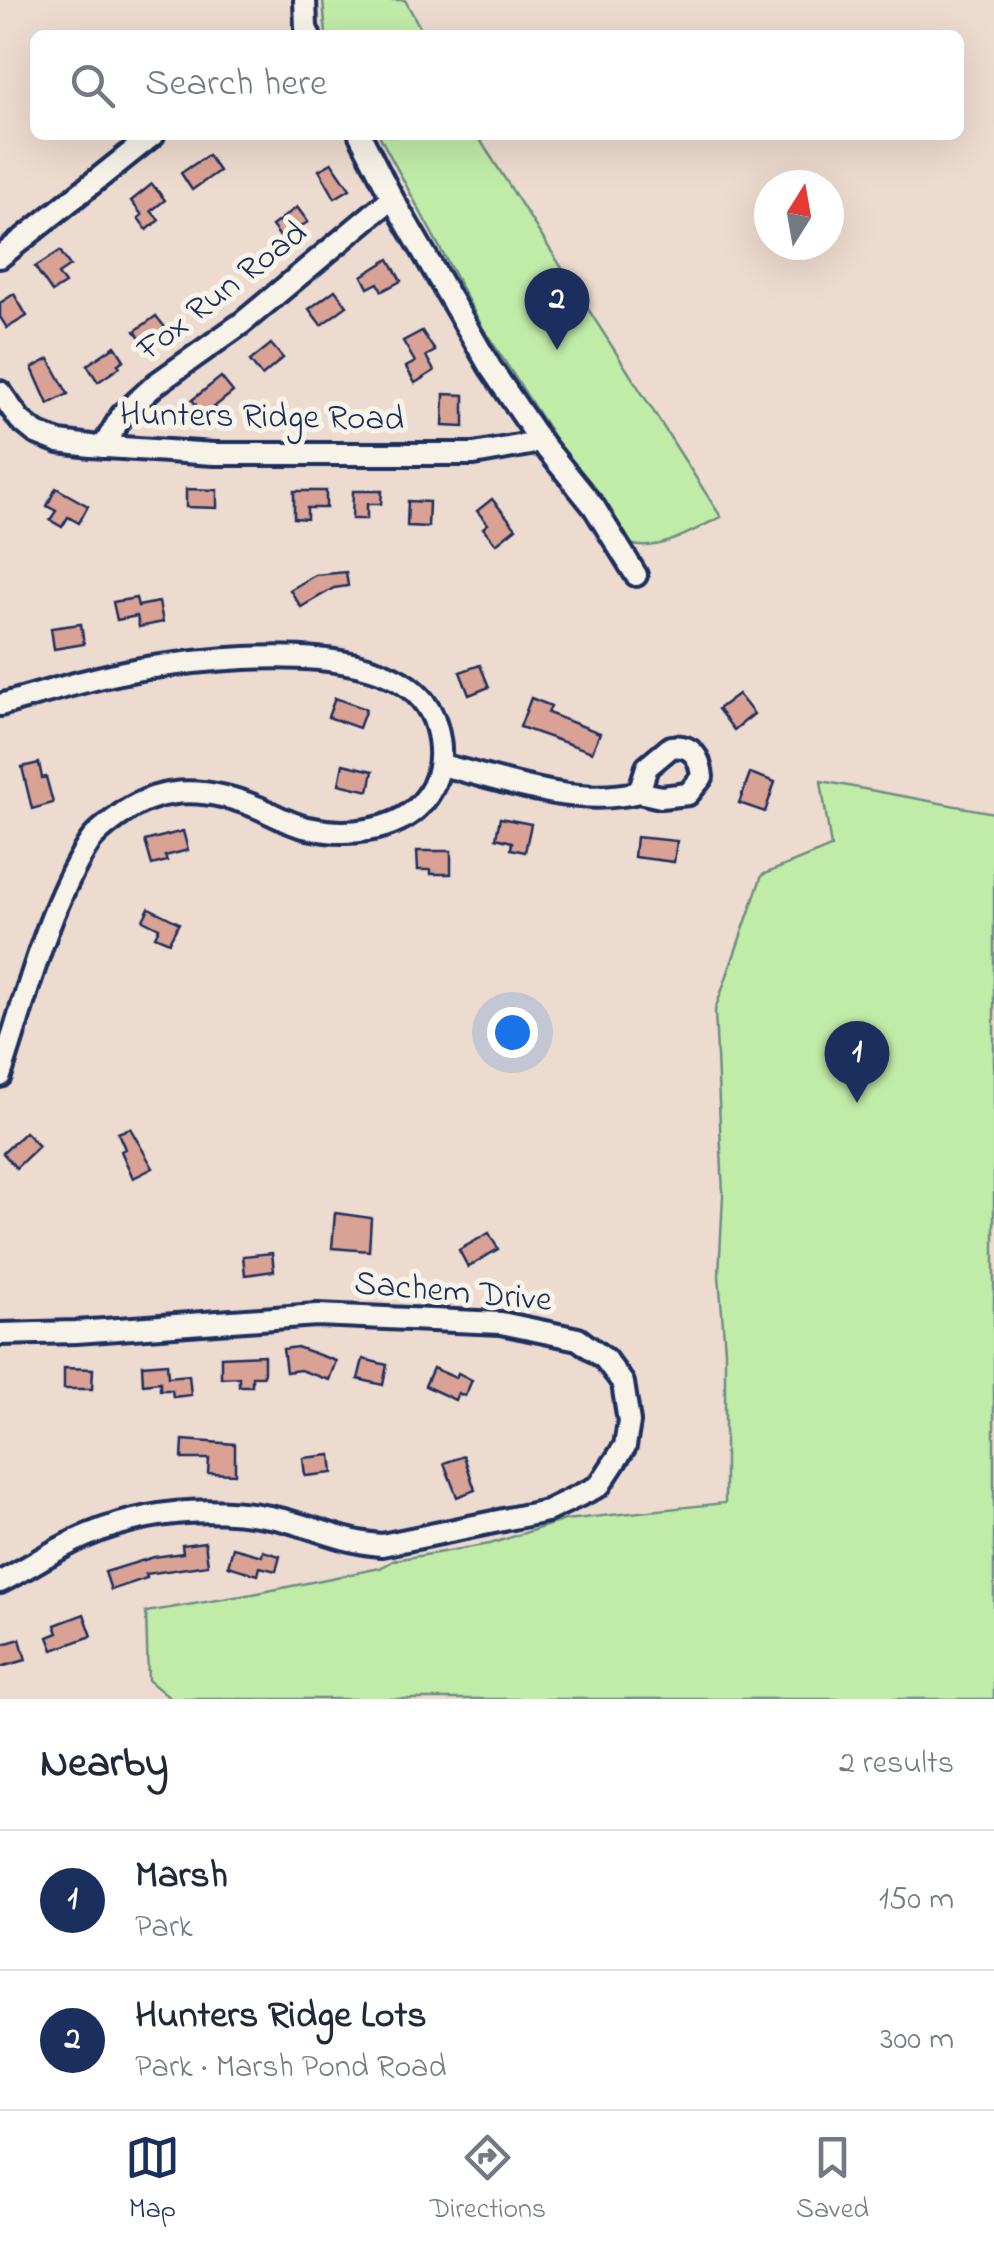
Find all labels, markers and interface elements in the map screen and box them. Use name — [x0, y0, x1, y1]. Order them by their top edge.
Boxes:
search box — [30, 30, 964, 140]
text: Search here — [145, 57, 327, 113]
icon: search — [65, 58, 120, 113]
north arrow — [754, 170, 844, 260]
street label: Fox Run Road — [126, 209, 319, 375]
pin: 2 — [524, 268, 590, 350]
street label: Hunters Ridge Road — [120, 390, 404, 446]
your location — [487, 1007, 538, 1058]
pin: 1 — [824, 1020, 890, 1103]
street label: Sachem Drive — [352, 1259, 554, 1327]
text: Nearby — [40, 1734, 168, 1795]
text: 2 results — [839, 1741, 954, 1788]
text: Marsh — [135, 1849, 228, 1905]
text: 1 — [67, 1877, 78, 1924]
text: 150 m — [879, 1877, 954, 1924]
text: Park — [135, 1905, 193, 1952]
text: Hunters Ridge Lots — [135, 1989, 427, 2045]
text: 2 — [65, 2017, 80, 2064]
text: 300 m — [880, 2017, 954, 2064]
text: Park · Marsh Pond Road — [135, 2045, 446, 2092]
tab: Map — [125, 2130, 180, 2231]
tab: Directions — [430, 2130, 546, 2231]
tab: Saved — [796, 2130, 869, 2231]

